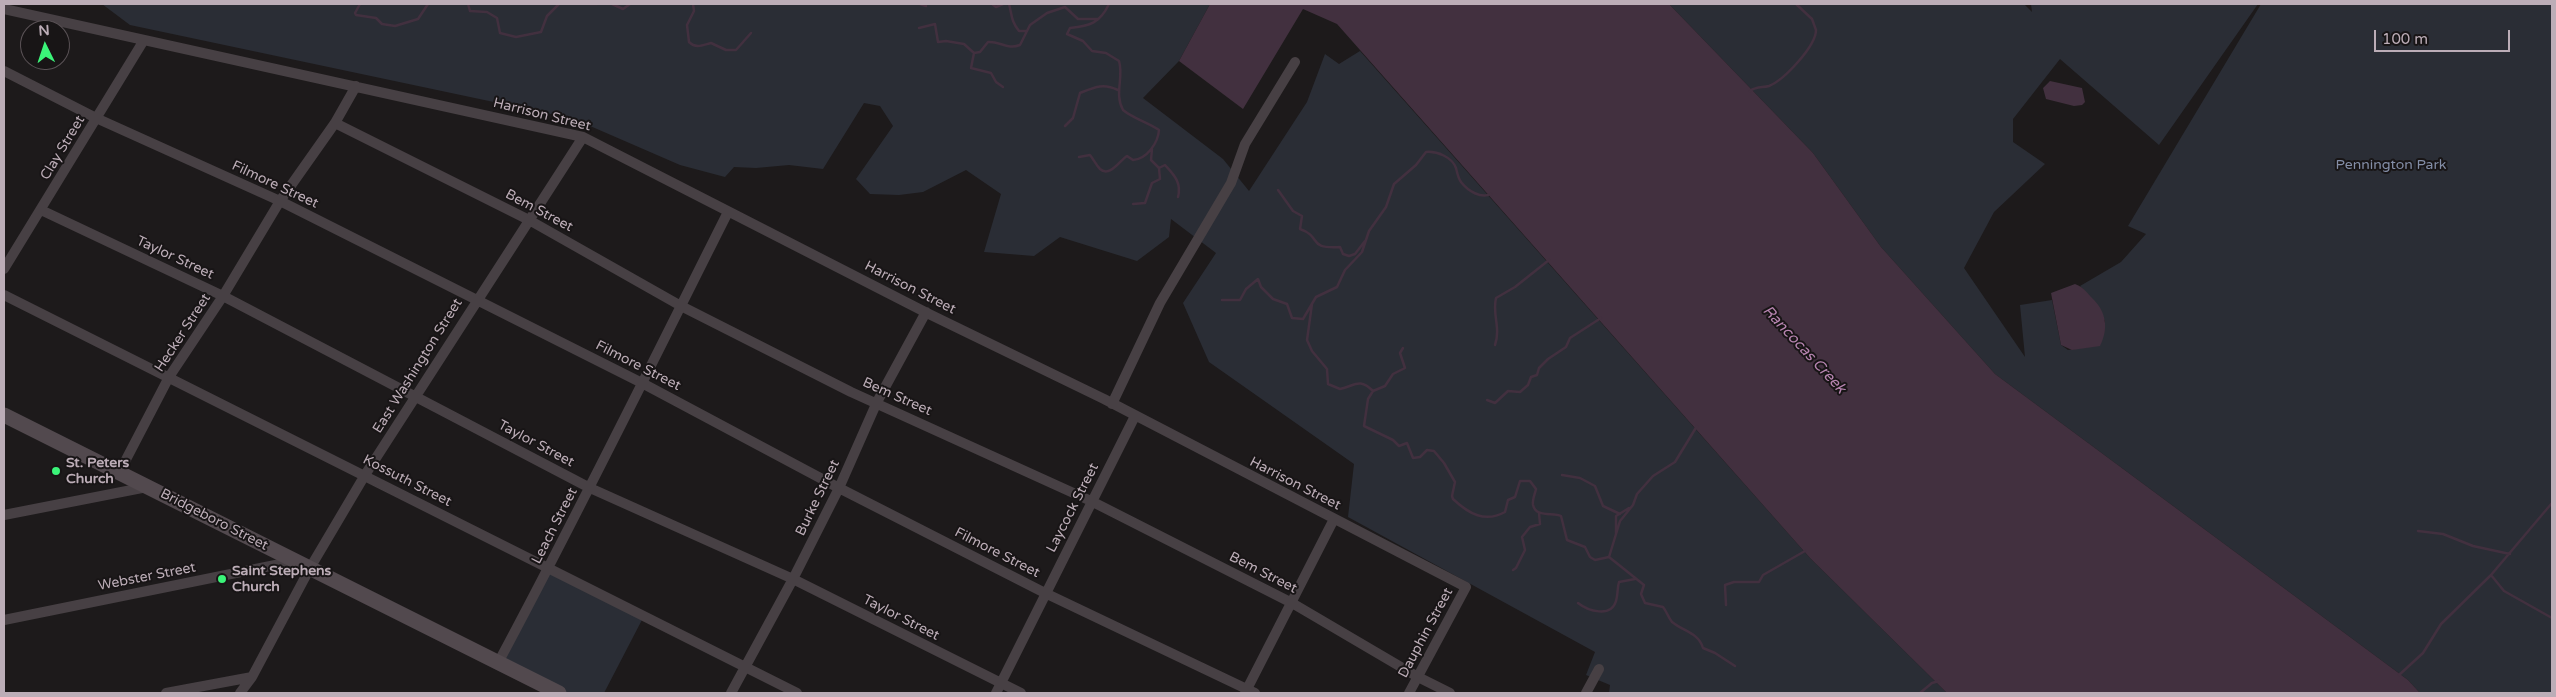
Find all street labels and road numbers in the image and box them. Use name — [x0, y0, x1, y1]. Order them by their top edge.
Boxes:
street label: Harrison Street — [491, 95, 593, 135]
street label: Clay Street — [37, 113, 89, 183]
street label: Filmore Street — [229, 158, 321, 212]
street label: Bem Street — [502, 186, 576, 236]
street label: Taylor Street — [134, 233, 216, 283]
street label: Harrison Street — [862, 258, 958, 318]
street label: Hecker Street — [151, 291, 215, 375]
street label: East Washington Street — [370, 295, 466, 437]
street label: Filmore Street — [593, 337, 683, 395]
street label: Bem Street — [860, 374, 934, 420]
street label: Taylor Street — [495, 417, 577, 471]
street label: Kossuth Street — [360, 451, 454, 511]
street label: Harrison Street — [1247, 454, 1343, 514]
street label: Burke Street — [792, 457, 844, 539]
street label: Laycock Street — [1043, 461, 1103, 555]
street label: Leach Street — [529, 485, 581, 567]
street label: Bridgeboro Street — [157, 486, 271, 554]
street label: Filmore Street — [952, 524, 1042, 582]
street label: Bem Street — [1226, 549, 1300, 597]
street label: Webster Street — [97, 559, 197, 595]
street label: Dauphin Street — [1395, 585, 1457, 681]
street label: Taylor Street — [860, 592, 942, 644]

